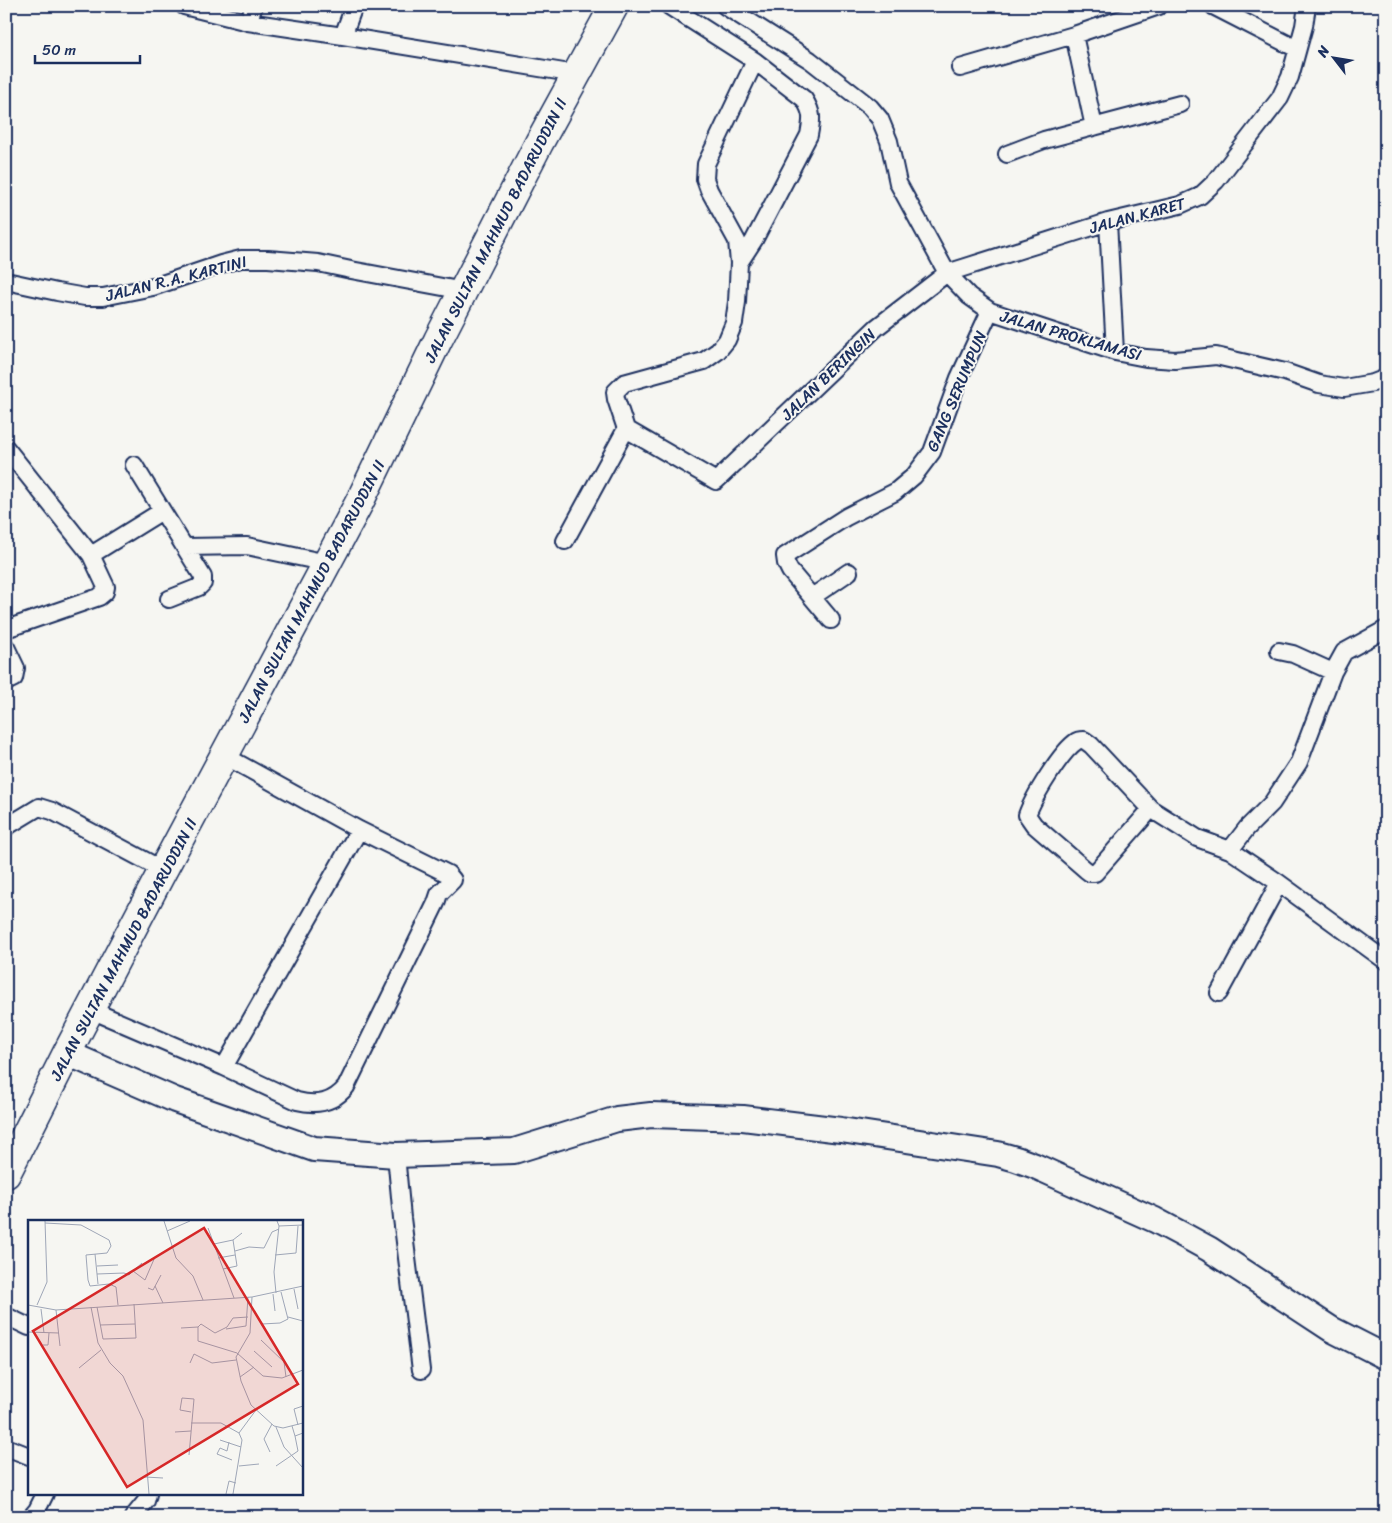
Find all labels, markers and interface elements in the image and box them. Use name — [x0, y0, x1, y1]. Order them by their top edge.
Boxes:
scale bar — [35, 32, 140, 64]
north arrow — [1310, 32, 1360, 82]
text: 50 m — [42, 37, 77, 63]
text: N — [1310, 41, 1337, 63]
street label: JALAN SULTAN MAHMUD BADARUDDIN II — [415, 93, 575, 369]
street label: JALAN KARET — [1085, 189, 1189, 242]
street label: JALAN R.A. KARTINI — [101, 247, 250, 310]
street label: JALAN PROKLAMASI — [996, 301, 1145, 370]
street label: JALAN BERINGIN — [773, 320, 883, 428]
street label: GANG SERUMPUN — [918, 325, 995, 456]
street label: JALAN SULTAN MAHMUD BADARUDDIN II — [229, 454, 393, 729]
street label: JALAN SULTAN MAHMUD BADARUDDIN II — [41, 812, 205, 1087]
inset map — [28, 1220, 302, 1496]

